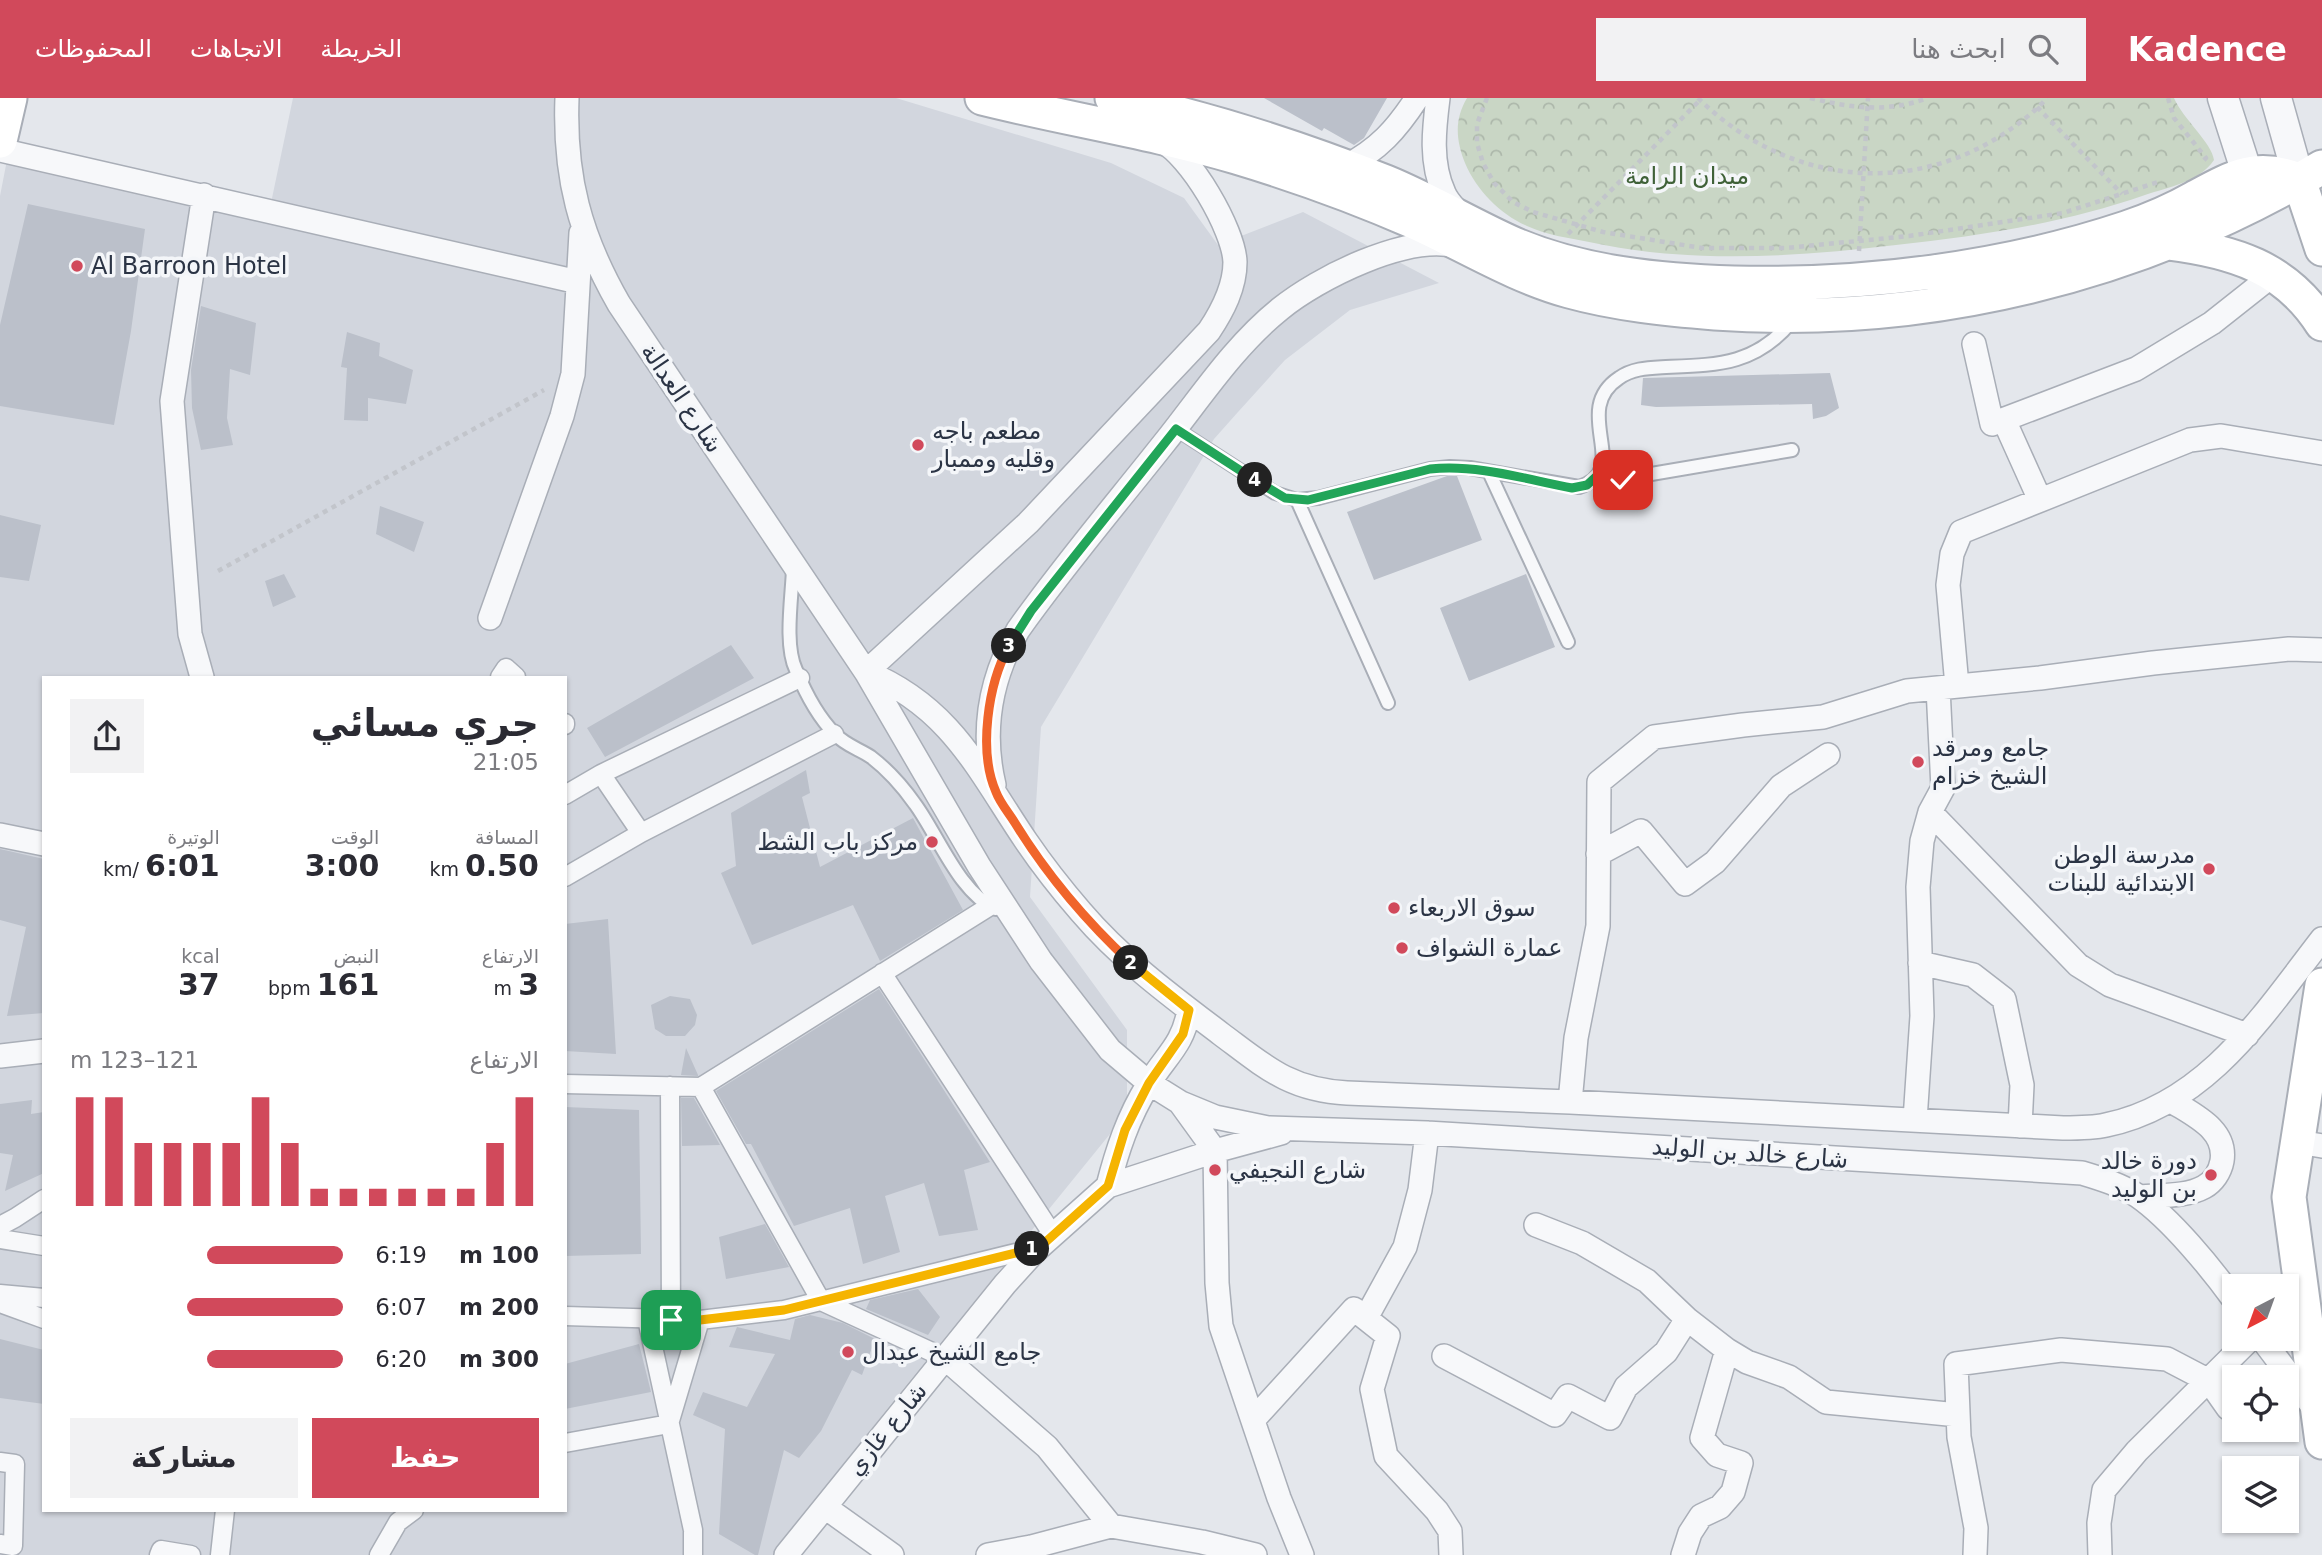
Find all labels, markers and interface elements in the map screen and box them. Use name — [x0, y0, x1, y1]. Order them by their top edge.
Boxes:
search box — [1596, 18, 2086, 81]
icon: search — [2024, 30, 2062, 68]
text: Kadence — [2128, 30, 2287, 69]
text: ابحث هنا — [1911, 34, 2006, 64]
text: المحفوظات — [35, 35, 152, 63]
text: الاتجاهات — [190, 35, 282, 63]
text: الخريطة — [320, 35, 402, 63]
park label: ميدان الرامة — [1625, 162, 1749, 190]
place label: Al Barroon Hotel — [91, 252, 287, 280]
marker: Al Barroon Hotel — [69, 258, 85, 274]
street label: شارع العدالة — [635, 338, 729, 458]
place label: مطعم باجه وقليه وممبار — [931, 417, 1055, 473]
marker: مطعم باجه وقليه وممبار — [910, 437, 926, 453]
pin — [1593, 450, 1653, 510]
icon: check — [1604, 461, 1642, 499]
pin: 4 — [1238, 462, 1272, 498]
text: 4 — [1248, 468, 1261, 490]
pin: 3 — [992, 628, 1026, 664]
text: 3 — [1002, 634, 1015, 656]
button: share — [70, 699, 144, 773]
text: جري مسائي — [311, 701, 539, 745]
place label: جامع ومرقد الشيخ خزام — [1932, 734, 2049, 790]
text: 21:05 — [473, 749, 539, 775]
marker: جامع ومرقد الشيخ خزام — [1910, 754, 1926, 770]
text: الوتيرة — [167, 826, 220, 848]
text: الوقت — [331, 826, 379, 848]
text: المسافة — [475, 826, 539, 848]
place label: مركز باب الشط — [757, 828, 918, 856]
marker: مركز باب الشط — [924, 834, 940, 850]
place label: مدرسة الوطن الابتدائية للبنات — [2047, 841, 2195, 897]
text: 6:01 — [145, 848, 220, 883]
text: 3:00 — [305, 848, 379, 883]
text: 0.50 — [465, 848, 539, 883]
text: /km — [103, 858, 145, 880]
text: km — [429, 858, 465, 880]
marker: مدرسة الوطن الابتدائية للبنات — [2201, 861, 2217, 877]
place label: سوق الاربعاء — [1408, 894, 1536, 922]
marker: سوق الاربعاء — [1386, 900, 1402, 916]
place label: عمارة الشواف — [1416, 934, 1563, 962]
marker: عمارة الشواف — [1394, 940, 1410, 956]
text: kcal — [181, 945, 220, 967]
text: النبض — [334, 945, 379, 967]
text: الارتفاع — [482, 945, 539, 967]
pin: 2 — [1114, 946, 1148, 980]
text: 2 — [1124, 951, 1137, 973]
text: 37 — [178, 967, 220, 1002]
text: 161 — [317, 967, 379, 1002]
text: 3 — [518, 967, 539, 1002]
text: bpm — [268, 977, 317, 999]
text: m — [494, 977, 518, 999]
text: 121–123 m — [70, 1047, 199, 1073]
text: الارتفاع — [470, 1047, 539, 1073]
street label: شارع خالد بن الوليد — [1651, 1132, 1849, 1174]
place label: دورة خالد بن الوليد — [2101, 1147, 2197, 1203]
place label: شارع النجيفي — [1229, 1156, 1366, 1184]
marker: شارع النجيفي — [1207, 1162, 1223, 1178]
marker: دورة خالد بن الوليد — [2203, 1167, 2219, 1183]
pin: 1 — [1014, 1232, 1050, 1266]
text: 1 — [1025, 1237, 1038, 1259]
text: 6:19 — [375, 1242, 427, 1268]
text: 100 m — [459, 1242, 539, 1268]
north arrow — [2222, 1274, 2300, 1351]
map controls — [2222, 1274, 2299, 1533]
pin — [641, 1290, 701, 1350]
text: 6:07 — [375, 1294, 427, 1320]
text: 200 m — [459, 1294, 539, 1320]
icon: arrive — [652, 1301, 690, 1339]
place label: جامع الشيخ عبدال — [862, 1338, 1041, 1366]
marker: جامع الشيخ عبدال — [840, 1344, 856, 1360]
text: 6:20 — [375, 1346, 427, 1372]
text: 300 m — [459, 1346, 539, 1372]
button: locate — [2222, 1365, 2299, 1442]
street label: شارع غازي — [841, 1377, 933, 1481]
button: مشاركة — [70, 1418, 298, 1498]
button: حفظ — [312, 1418, 539, 1498]
button: layers — [2222, 1456, 2299, 1533]

